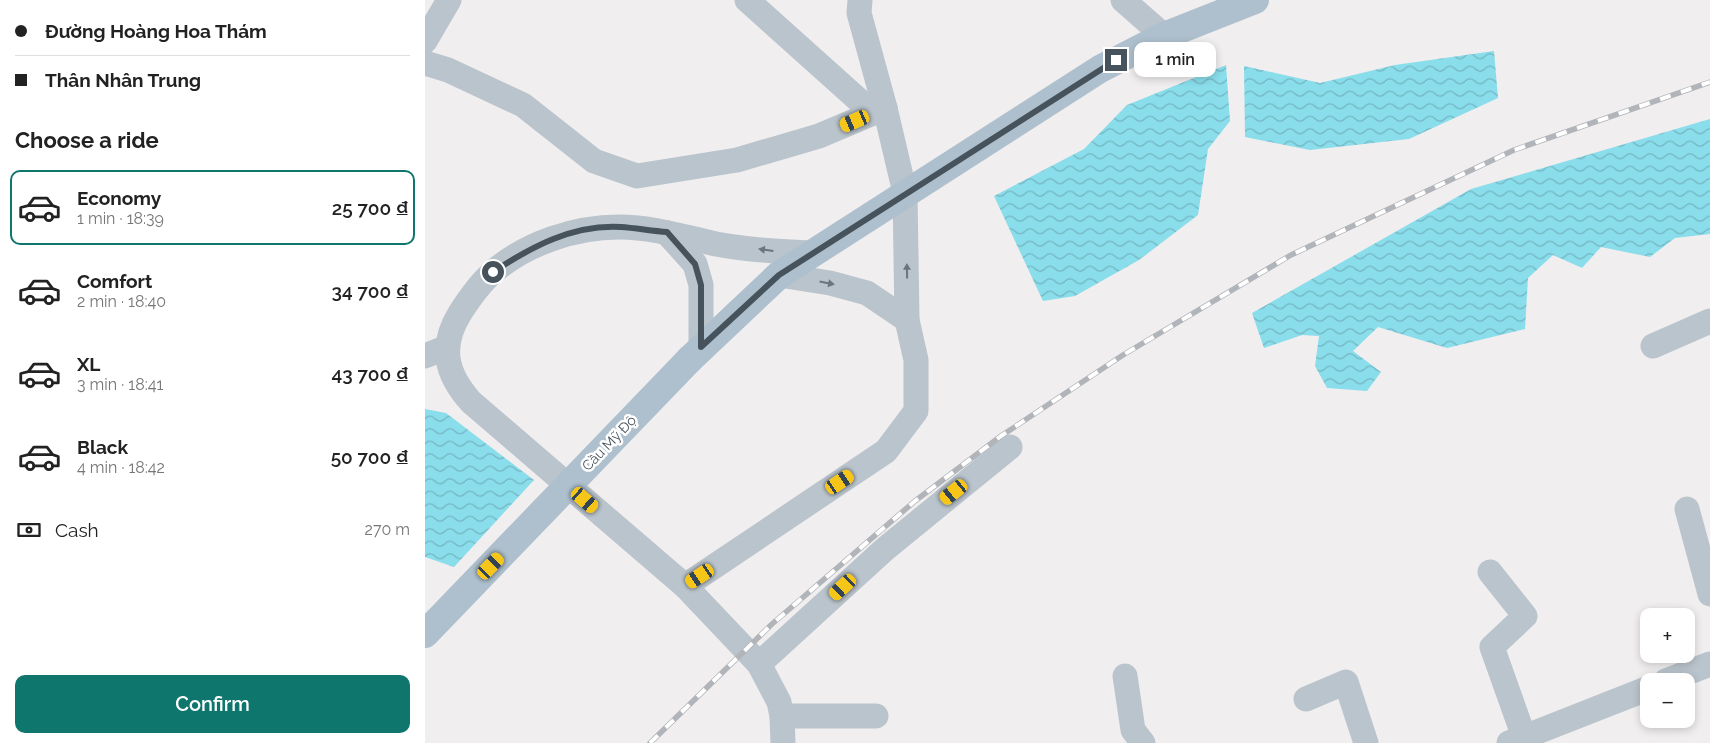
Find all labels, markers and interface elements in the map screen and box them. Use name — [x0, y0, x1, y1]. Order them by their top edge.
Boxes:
text: Đường Hoàng Hoa Thám — [45, 20, 267, 42]
callout: 1 min — [1133, 42, 1216, 78]
route end — [1105, 49, 1127, 71]
text: 1 min — [1155, 50, 1195, 69]
text: Thân Nhân Trung — [45, 69, 201, 91]
car — [838, 108, 871, 134]
text: Choose a ride — [15, 127, 159, 153]
icon: car — [17, 185, 62, 230]
text: Economy — [77, 187, 161, 209]
text: 25 700 ₫ — [332, 197, 408, 219]
text: 1 min · 18:39 — [77, 209, 164, 228]
one-way arrow — [758, 246, 774, 254]
route start — [482, 261, 504, 283]
one-way arrow — [902, 263, 910, 279]
icon: car — [17, 268, 62, 313]
text: Comfort — [77, 270, 152, 292]
one-way arrow — [820, 279, 836, 287]
text: 34 700 ₫ — [332, 280, 408, 302]
text: 2 min · 18:40 — [77, 292, 166, 311]
icon: car — [17, 351, 62, 396]
text: XL — [77, 353, 100, 375]
text: 43 700 ₫ — [332, 363, 408, 385]
text: 3 min · 18:41 — [77, 375, 163, 394]
street label: Cầu Mỹ Độ — [579, 412, 639, 474]
icon: car — [17, 434, 62, 479]
text: Black — [77, 436, 128, 458]
text: 50 700 ₫ — [331, 446, 408, 468]
text: 4 min · 18:42 — [77, 458, 165, 477]
car — [823, 467, 856, 497]
car — [937, 477, 970, 507]
car — [568, 484, 601, 516]
icon: cash — [15, 516, 43, 544]
text: Cash — [55, 519, 99, 541]
text: 270 m — [365, 520, 410, 539]
car — [475, 550, 506, 582]
car — [683, 561, 716, 591]
car — [826, 571, 859, 603]
map controls — [1640, 608, 1695, 728]
button: + — [1640, 608, 1695, 663]
button: − — [1640, 673, 1695, 728]
button: Confirm — [15, 675, 410, 733]

